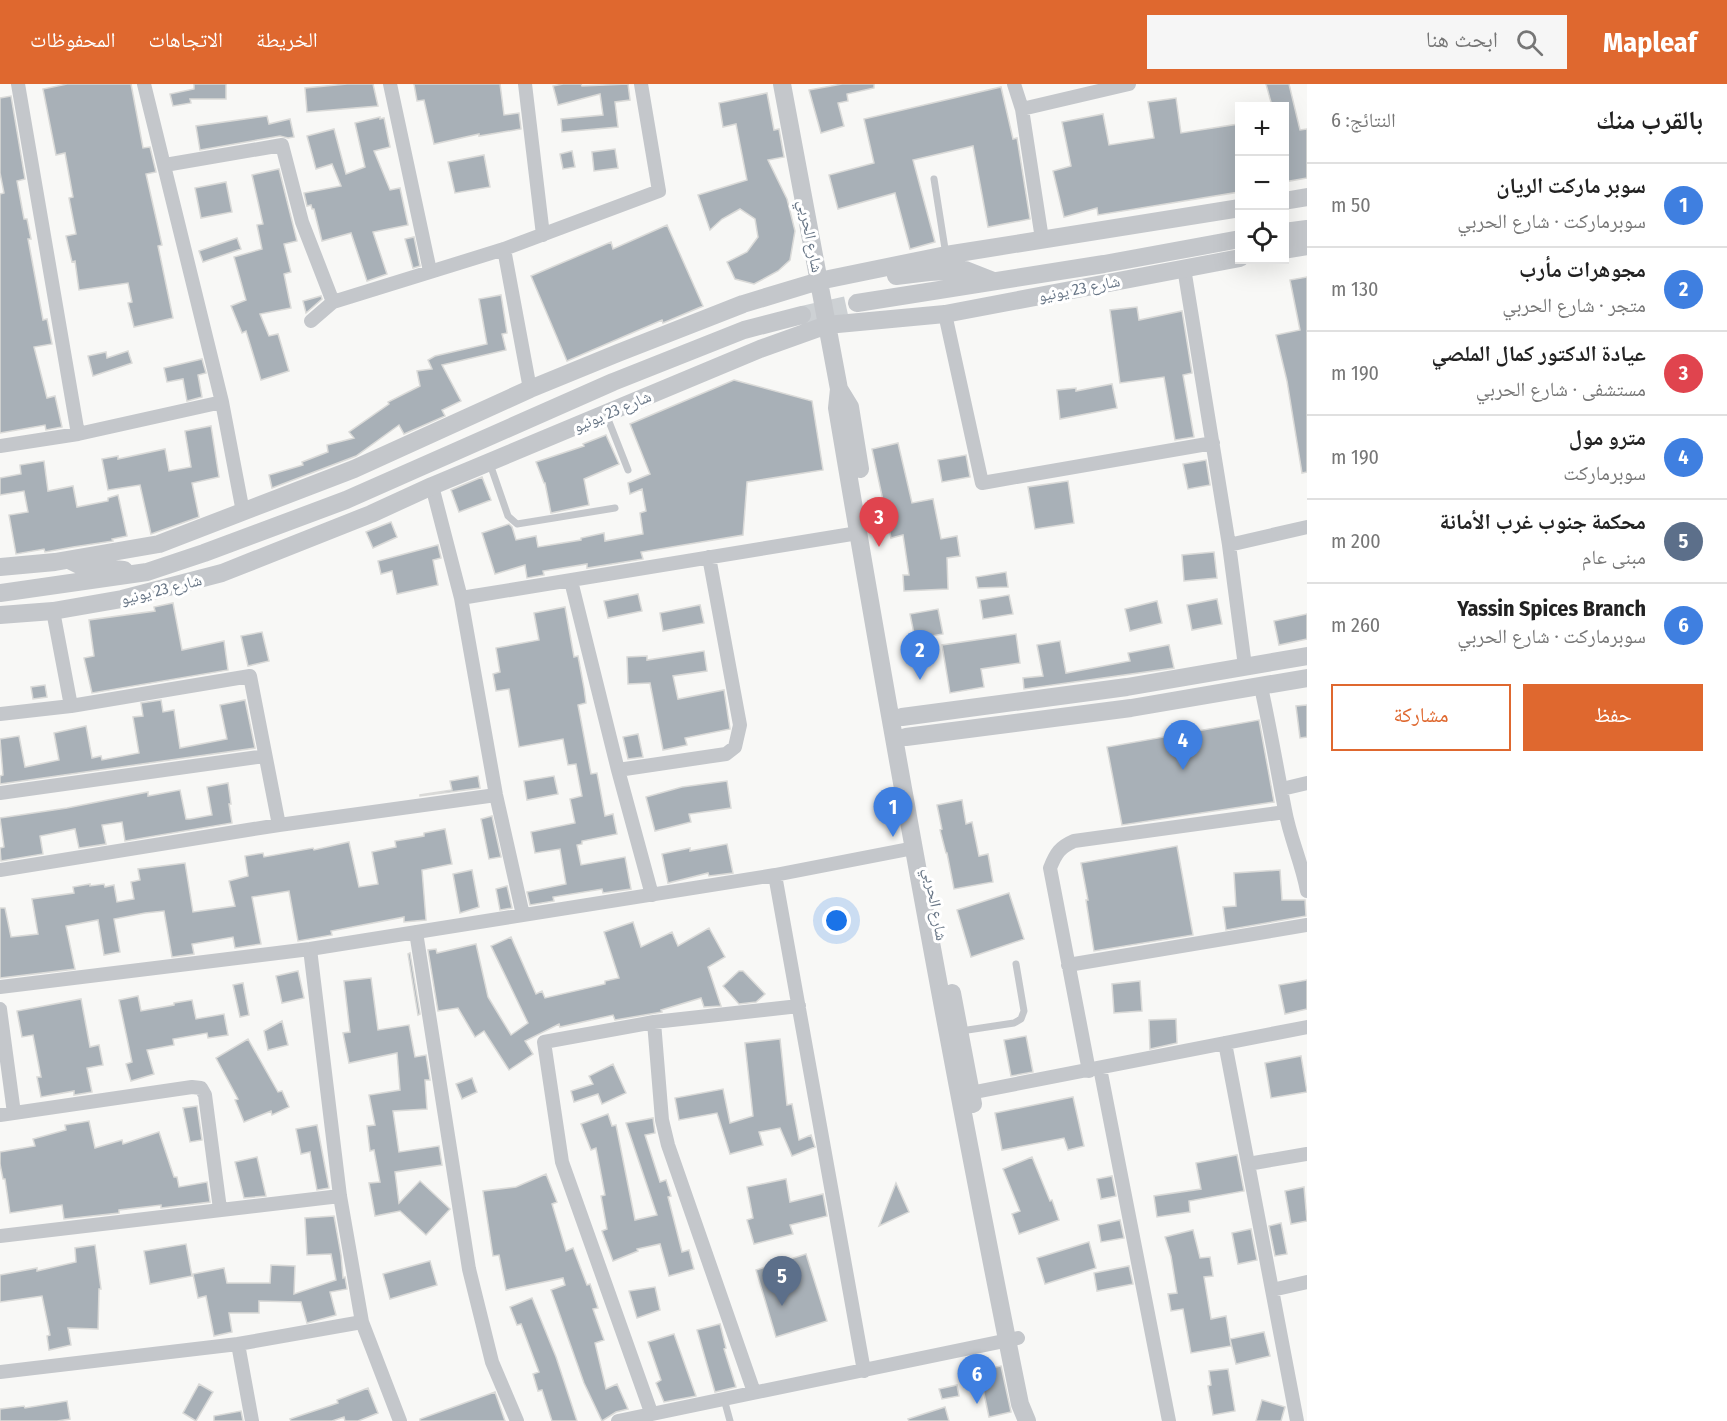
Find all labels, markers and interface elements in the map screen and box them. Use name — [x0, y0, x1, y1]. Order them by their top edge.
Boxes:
search box — [1147, 15, 1567, 69]
text: ابحث هنا — [1426, 26, 1498, 53]
icon: search — [1513, 26, 1546, 59]
text: Mapleaf — [1603, 26, 1697, 59]
text: المحفوظات — [30, 27, 115, 53]
text: الاتجاهات — [148, 27, 223, 53]
text: الخريطة — [256, 27, 318, 53]
map controls — [1235, 102, 1289, 264]
button: + — [1235, 102, 1289, 156]
text: بالقرب منك — [1596, 105, 1703, 136]
text: النتائج: 6 — [1331, 108, 1396, 132]
button: − — [1235, 156, 1289, 210]
text: سوبر ماركت الريان — [1496, 172, 1646, 199]
text: 50 m — [1331, 193, 1371, 217]
text: 1 — [1679, 193, 1688, 217]
street label: شارع الحربي — [791, 198, 827, 275]
text: سوبرماركت · شارع الحربي — [1457, 209, 1646, 233]
button: locate — [1235, 210, 1289, 264]
text: مجوهرات مأرب — [1519, 256, 1646, 283]
street label: شارع 23 يونيو — [1037, 271, 1122, 307]
text: 130 m — [1331, 277, 1378, 301]
text: 2 — [1679, 277, 1688, 301]
text: متجر · شارع الحربي — [1502, 293, 1646, 317]
text: عيادة الدكتور كمال الملصي — [1431, 340, 1646, 367]
text: 190 m — [1331, 361, 1379, 385]
text: 3 — [1679, 361, 1688, 385]
text: مستشفى · شارع الحربي — [1476, 377, 1646, 401]
street label: شارع 23 يونيو — [570, 387, 654, 437]
text: مترو مول — [1569, 424, 1646, 451]
text: 190 m — [1331, 445, 1379, 469]
text: 4 — [1678, 445, 1689, 469]
text: سوبرماركت — [1563, 461, 1646, 485]
pin: 3 — [860, 498, 898, 547]
text: محكمة جنوب غرب الأمانة — [1440, 508, 1646, 535]
text: 200 m — [1331, 529, 1381, 553]
text: 5 — [1679, 529, 1688, 553]
text: مبنى عام — [1582, 545, 1646, 569]
street label: شارع 23 يونيو — [119, 570, 204, 610]
text: Yassin Spices Branch — [1457, 595, 1646, 622]
text: 260 m — [1331, 613, 1380, 637]
text: 6 — [1678, 613, 1689, 637]
text: سوبرماركت · شارع الحربي — [1457, 624, 1646, 648]
pin: 2 — [900, 630, 940, 680]
button: مشاركة — [1331, 684, 1511, 751]
button: حفظ — [1523, 684, 1703, 751]
pin: 4 — [1164, 720, 1202, 770]
pin: 1 — [874, 788, 912, 837]
street label: شارع الحربي — [917, 866, 951, 943]
your location — [822, 906, 851, 935]
pin: 5 — [762, 1256, 802, 1306]
pin: 6 — [958, 1354, 996, 1404]

